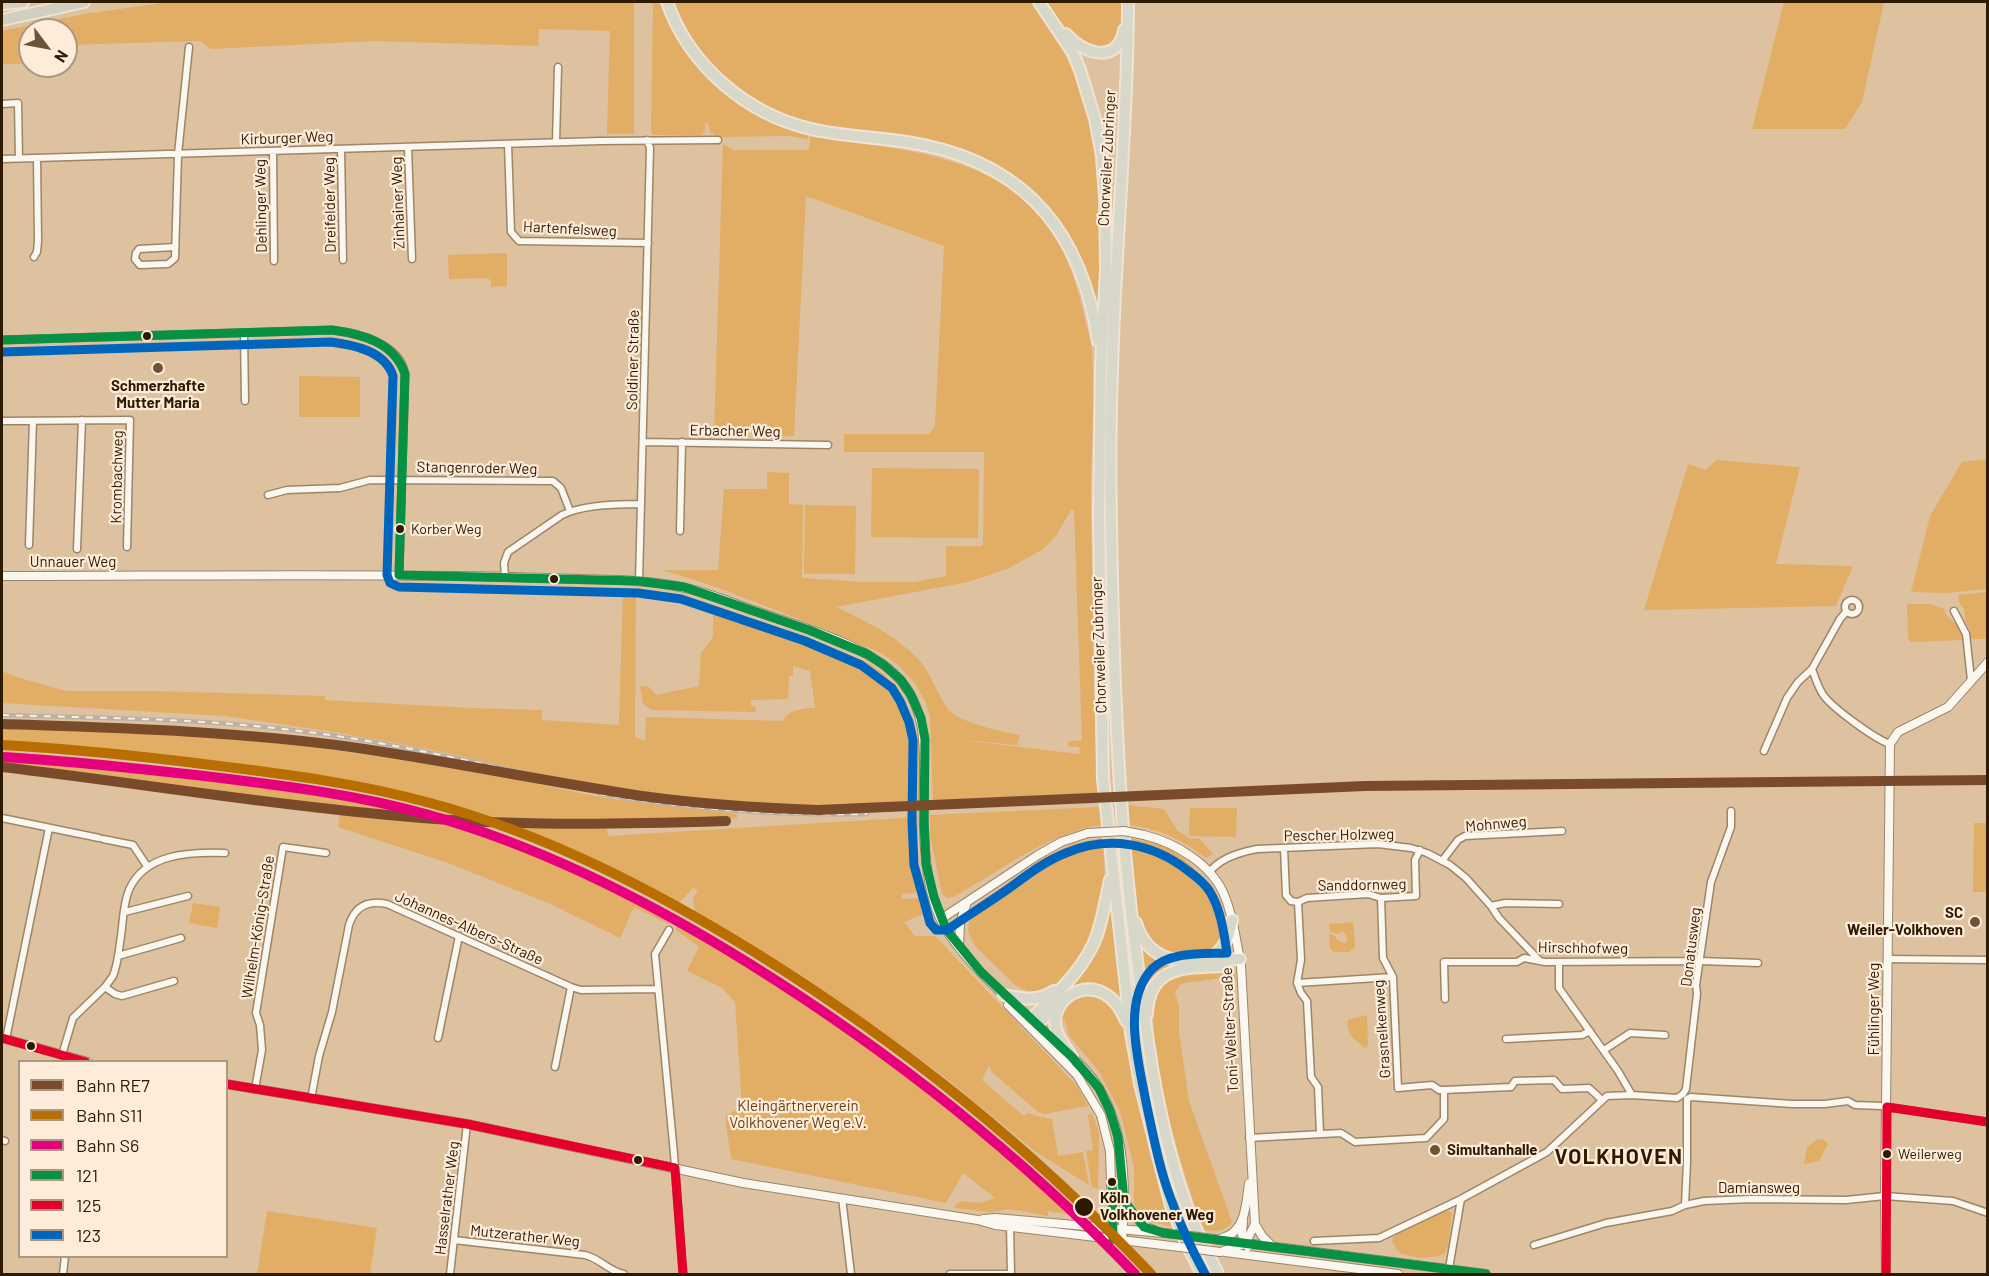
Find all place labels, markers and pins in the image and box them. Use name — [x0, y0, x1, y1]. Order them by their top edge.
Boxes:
unlabelled marker — [141, 330, 153, 342]
marker: Schmerzhafte Mutter Maria — [151, 361, 165, 375]
place label: Schmerzhafte Mutter Maria — [111, 377, 205, 412]
place label: Korber Weg — [411, 521, 482, 537]
marker: Korber Weg — [394, 523, 406, 535]
unlabelled marker — [548, 573, 560, 585]
place label: SC Weiler-Volkhoven — [1847, 904, 1963, 939]
marker: SC Weiler-Volkhoven — [1968, 915, 1982, 929]
unlabelled marker — [25, 1040, 37, 1052]
place label: Simultanhalle — [1447, 1141, 1538, 1159]
marker: Simultanhalle — [1428, 1143, 1442, 1157]
place label: Weilerweg — [1898, 1146, 1962, 1162]
marker: Weilerweg — [1881, 1148, 1893, 1160]
unlabelled marker — [632, 1154, 644, 1166]
unlabelled marker — [1106, 1176, 1118, 1188]
place label: Köln Volkhovener Weg — [1100, 1189, 1214, 1224]
marker: Köln Volkhovener Weg — [1073, 1196, 1095, 1218]

